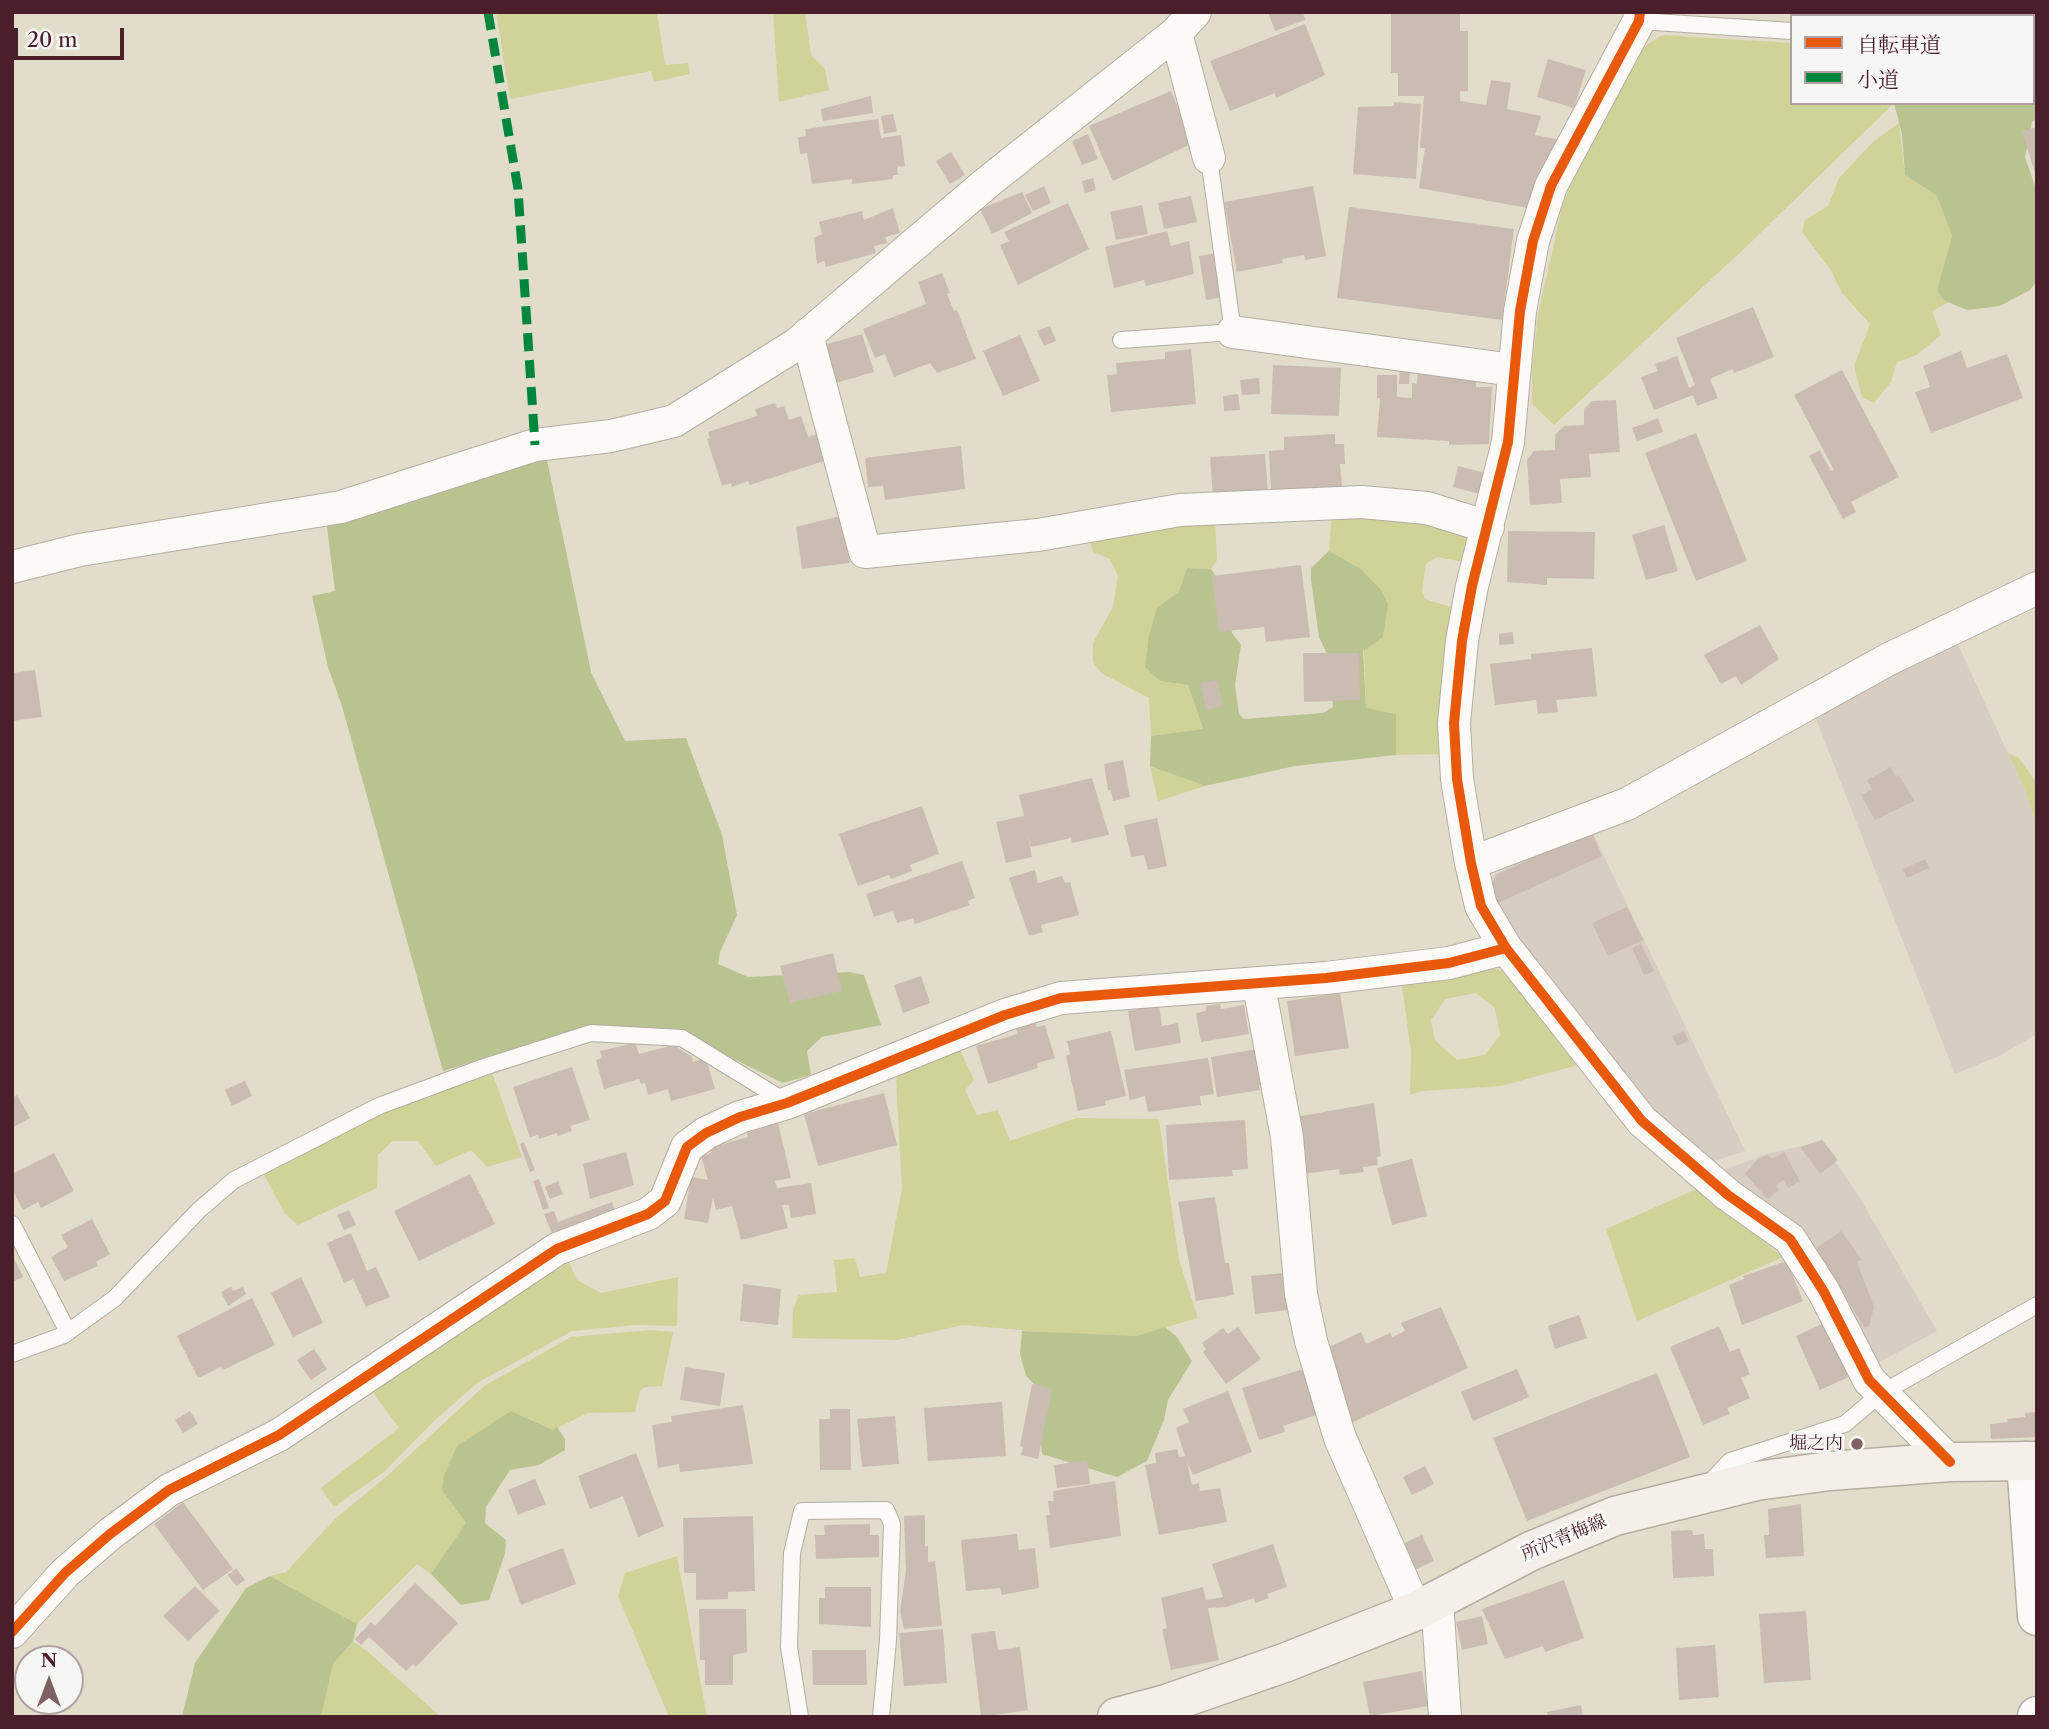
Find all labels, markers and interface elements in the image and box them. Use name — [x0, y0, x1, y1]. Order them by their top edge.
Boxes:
scale bar — [18, 14, 128, 58]
legend — [1790, 14, 2035, 105]
text: 20 m — [27, 27, 78, 52]
text: 自転車道 — [1857, 32, 1941, 57]
text: 小道 — [1857, 67, 1899, 92]
place label: 堀之内 — [1789, 1433, 1843, 1455]
marker: 堀之内 — [1849, 1436, 1865, 1452]
street label: 所沢青梅線 — [1518, 1510, 1610, 1566]
north arrow — [14, 1645, 84, 1715]
text: N — [41, 1649, 57, 1672]

